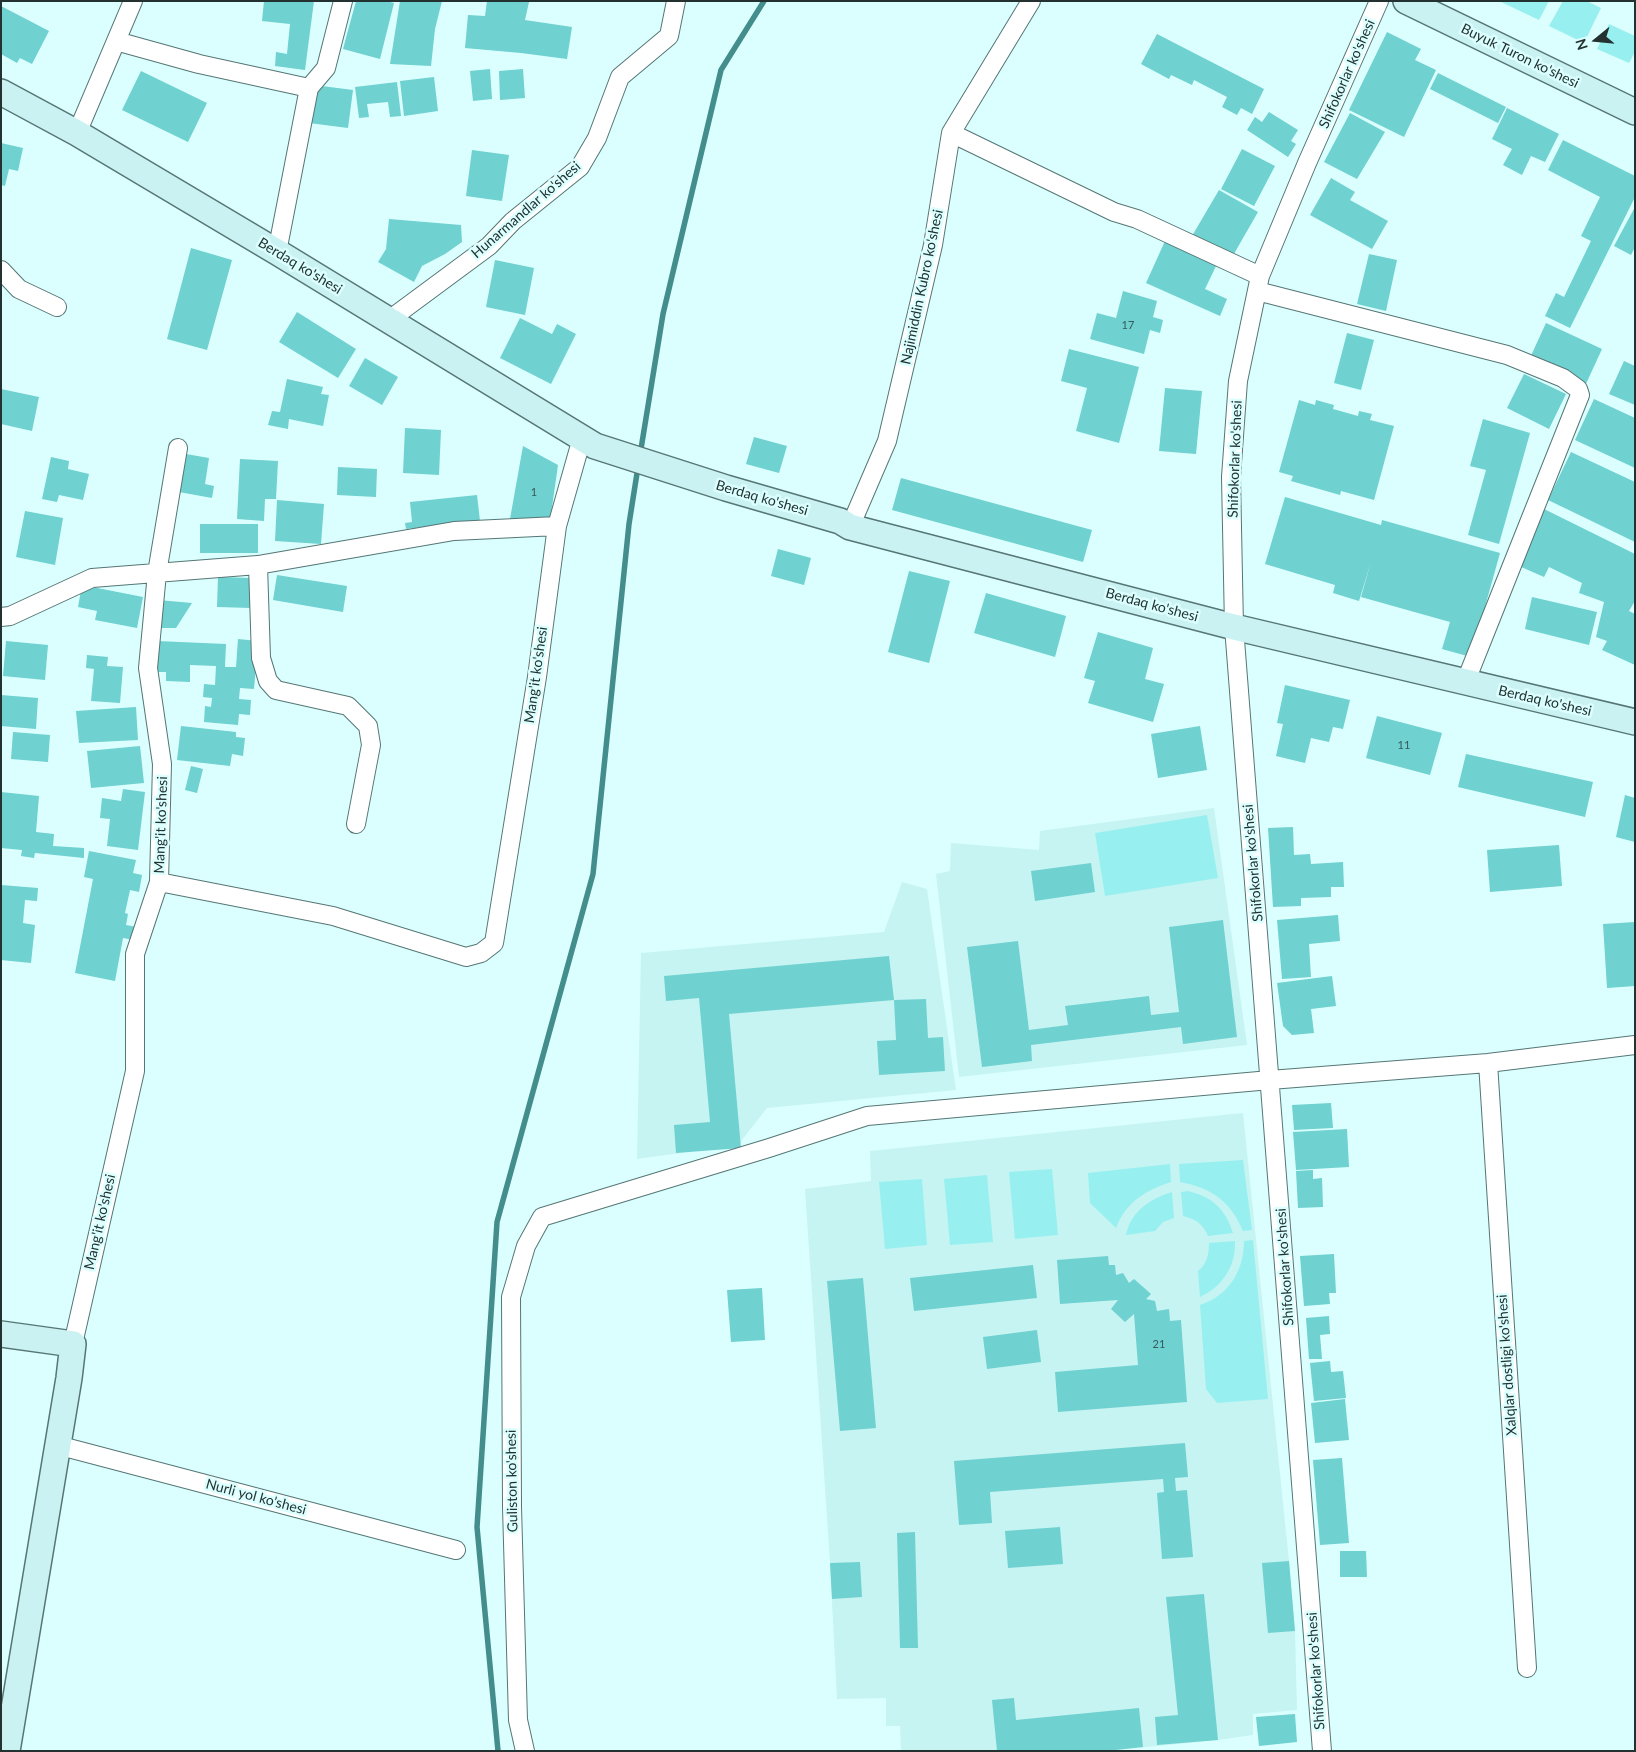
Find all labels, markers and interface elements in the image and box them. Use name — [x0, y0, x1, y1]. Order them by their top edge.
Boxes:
north arrow — [1571, 15, 1621, 65]
street label: Shifokorlar ko'shesi — [1315, 17, 1379, 131]
street label: Buyuk Turon ko'shesi — [1458, 20, 1582, 92]
text: N — [1571, 37, 1591, 52]
street label: Hunarmandlar ko'shesi — [468, 158, 584, 262]
street label: Najimiddin Kubro ko'shesi — [897, 208, 947, 366]
street label: Berdaq ko'shesi — [255, 234, 345, 298]
house number: 17 — [1122, 318, 1134, 332]
street label: Shifokorlar ko'shesi — [1225, 400, 1245, 518]
street label: Berdaq ko'shesi — [714, 477, 810, 519]
house number: 1 — [531, 485, 537, 499]
street label: Berdaq ko'shesi — [1104, 585, 1200, 625]
street label: Mang'it ko'shesi — [521, 626, 551, 724]
street label: Berdaq ko'shesi — [1497, 682, 1593, 720]
house number: 11 — [1398, 738, 1410, 752]
street label: Mang'it ko'shesi — [151, 776, 171, 874]
street label: Shifokorlar ko'shesi — [1240, 804, 1266, 922]
street label: Mang'it ko'shesi — [81, 1173, 119, 1271]
street label: Shifokorlar ko'shesi — [1273, 1208, 1297, 1326]
street label: Xalqlar dostligi ko'shesi — [1494, 1294, 1520, 1436]
house number: 21 — [1153, 1337, 1165, 1351]
street label: Guliston ko'shesi — [503, 1429, 521, 1533]
street label: Nurli yol ko'shesi — [204, 1476, 308, 1518]
street label: Shifokorlar ko'shesi — [1304, 1612, 1328, 1730]

